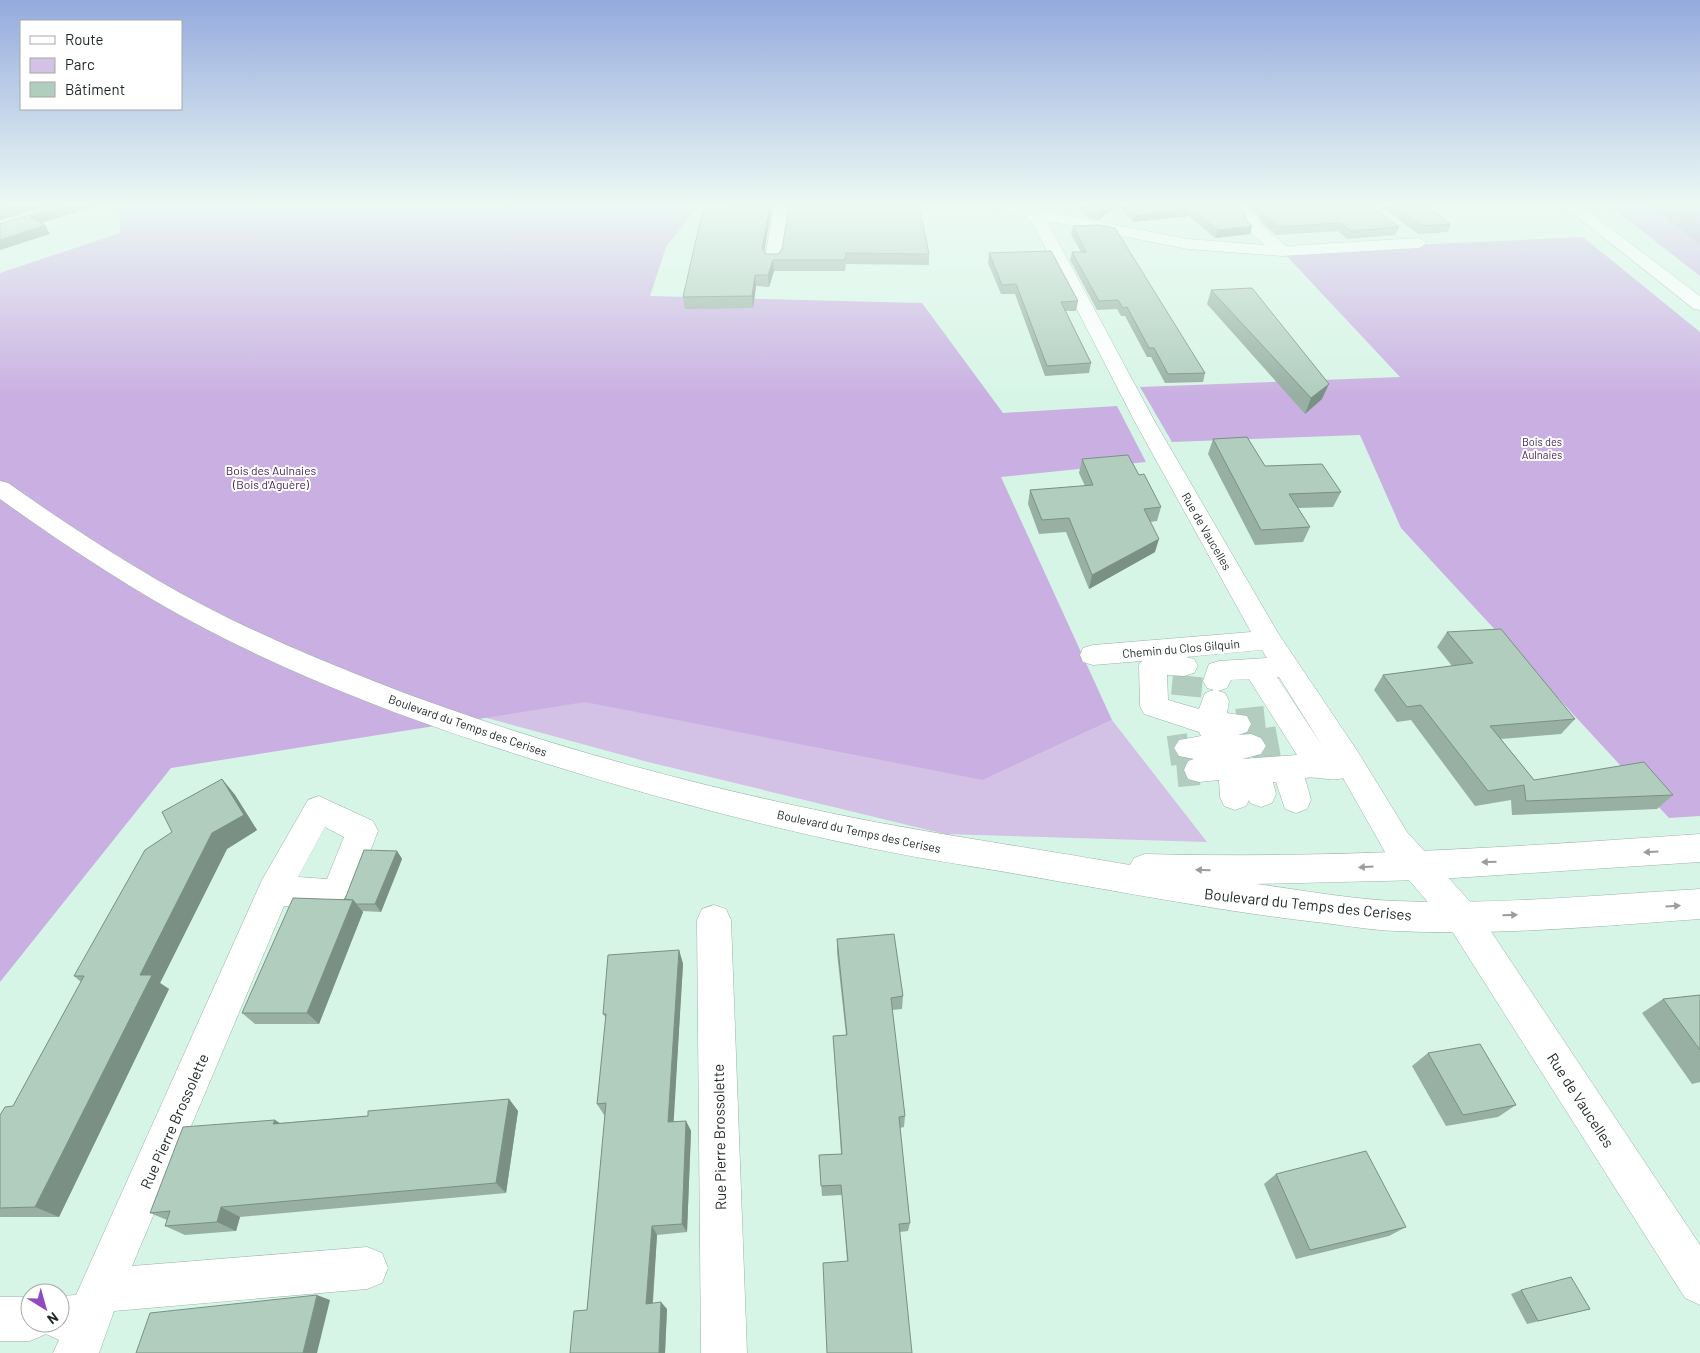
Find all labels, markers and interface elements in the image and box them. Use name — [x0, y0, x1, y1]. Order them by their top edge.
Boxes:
legend — [20, 20, 182, 110]
text: Route — [65, 30, 104, 48]
text: Parc — [65, 55, 95, 73]
text: Bâtiment — [65, 80, 125, 98]
park label: Bois des Aulnaies — [1522, 435, 1562, 461]
park label: Bois des Aulnaies (Bois d'Aguère) — [226, 463, 316, 491]
street label: Rue de Vaucelles — [1179, 490, 1235, 572]
street label: Chemin du Clos Gilquin — [1122, 636, 1240, 660]
street label: Boulevard du Temps des Cerises — [387, 691, 549, 759]
street label: Boulevard du Temps des Cerises — [776, 807, 942, 855]
one-way arrow — [1643, 848, 1659, 856]
one-way arrow — [1481, 859, 1497, 867]
one-way arrow — [1357, 863, 1373, 871]
one-way arrow — [1195, 866, 1211, 874]
street label: Boulevard du Temps des Cerises — [1203, 884, 1413, 924]
one-way arrow — [1665, 901, 1681, 909]
one-way arrow — [1503, 911, 1519, 919]
street label: Rue de Vaucelles — [1544, 1049, 1618, 1151]
street label: Rue Pierre Brossolette — [136, 1051, 212, 1191]
street label: Rue Pierre Brossolette — [709, 1064, 729, 1210]
north arrow — [20, 1283, 70, 1333]
text: N — [44, 1309, 62, 1328]

